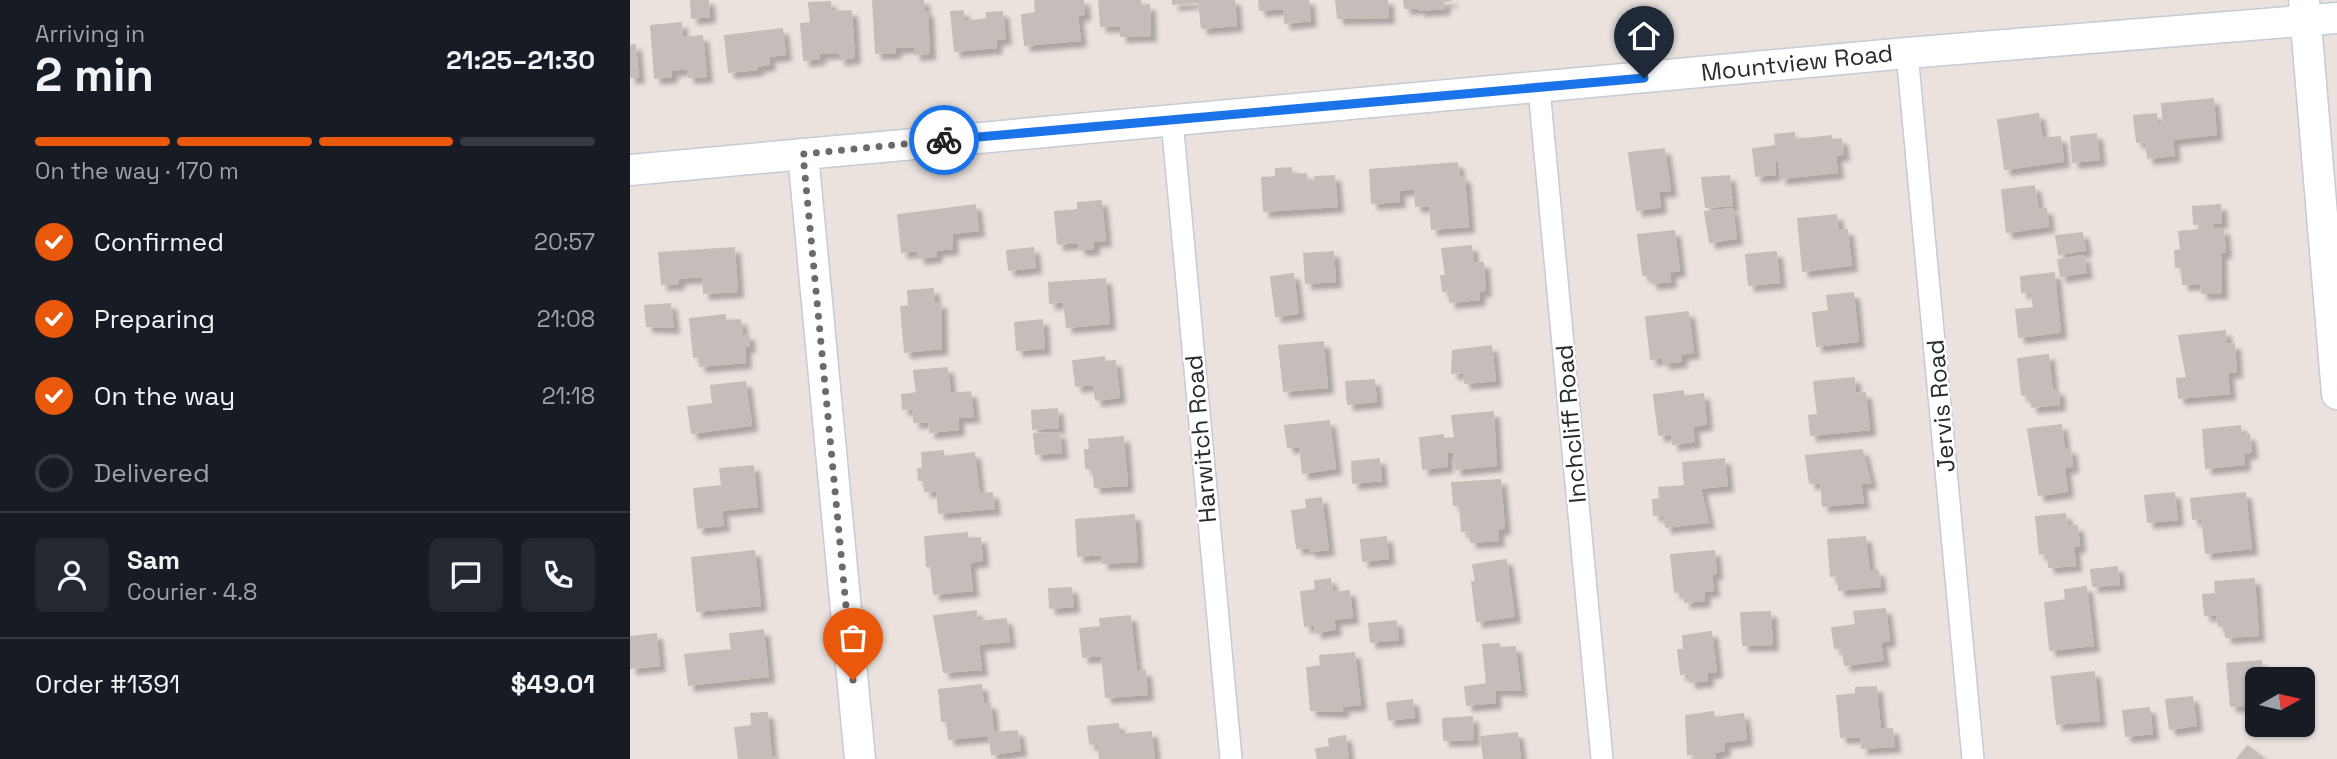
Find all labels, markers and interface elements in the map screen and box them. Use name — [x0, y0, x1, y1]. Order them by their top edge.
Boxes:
pin — [1614, 6, 1674, 78]
icon: home — [1625, 17, 1663, 55]
text: Arriving in — [35, 19, 145, 49]
street label: Mountview Road — [1699, 37, 1894, 88]
text: 21:25–21:30 — [446, 43, 595, 77]
text: 2 min — [35, 46, 154, 104]
courier — [909, 105, 979, 175]
icon: bike — [925, 121, 963, 159]
text: On the way · 170 m — [35, 156, 239, 186]
icon: check — [35, 223, 73, 261]
text: Confirmed — [94, 225, 224, 259]
text: 20:57 — [534, 227, 595, 257]
icon: check — [35, 300, 73, 338]
text: Preparing — [94, 302, 215, 336]
text: 21:08 — [537, 304, 595, 334]
street label: Jervis Road — [1919, 338, 1962, 474]
street label: Inchcliff Road — [1548, 343, 1593, 505]
street label: Harwitch Road — [1178, 354, 1223, 524]
icon: check — [35, 377, 73, 415]
text: On the way — [94, 379, 235, 413]
text: 21:18 — [542, 381, 595, 411]
text: Delivered — [94, 456, 210, 490]
button: person — [35, 538, 109, 612]
button: chat — [429, 538, 503, 612]
button: phone — [521, 538, 595, 612]
text: Sam — [127, 543, 180, 577]
text: Courier · 4.8 — [127, 577, 257, 607]
pin — [823, 608, 883, 680]
icon: bag — [834, 619, 872, 657]
text: Order #1391 — [35, 667, 180, 701]
text: $49.01 — [511, 667, 595, 701]
north arrow — [2245, 667, 2315, 737]
map controls — [2245, 667, 2315, 737]

